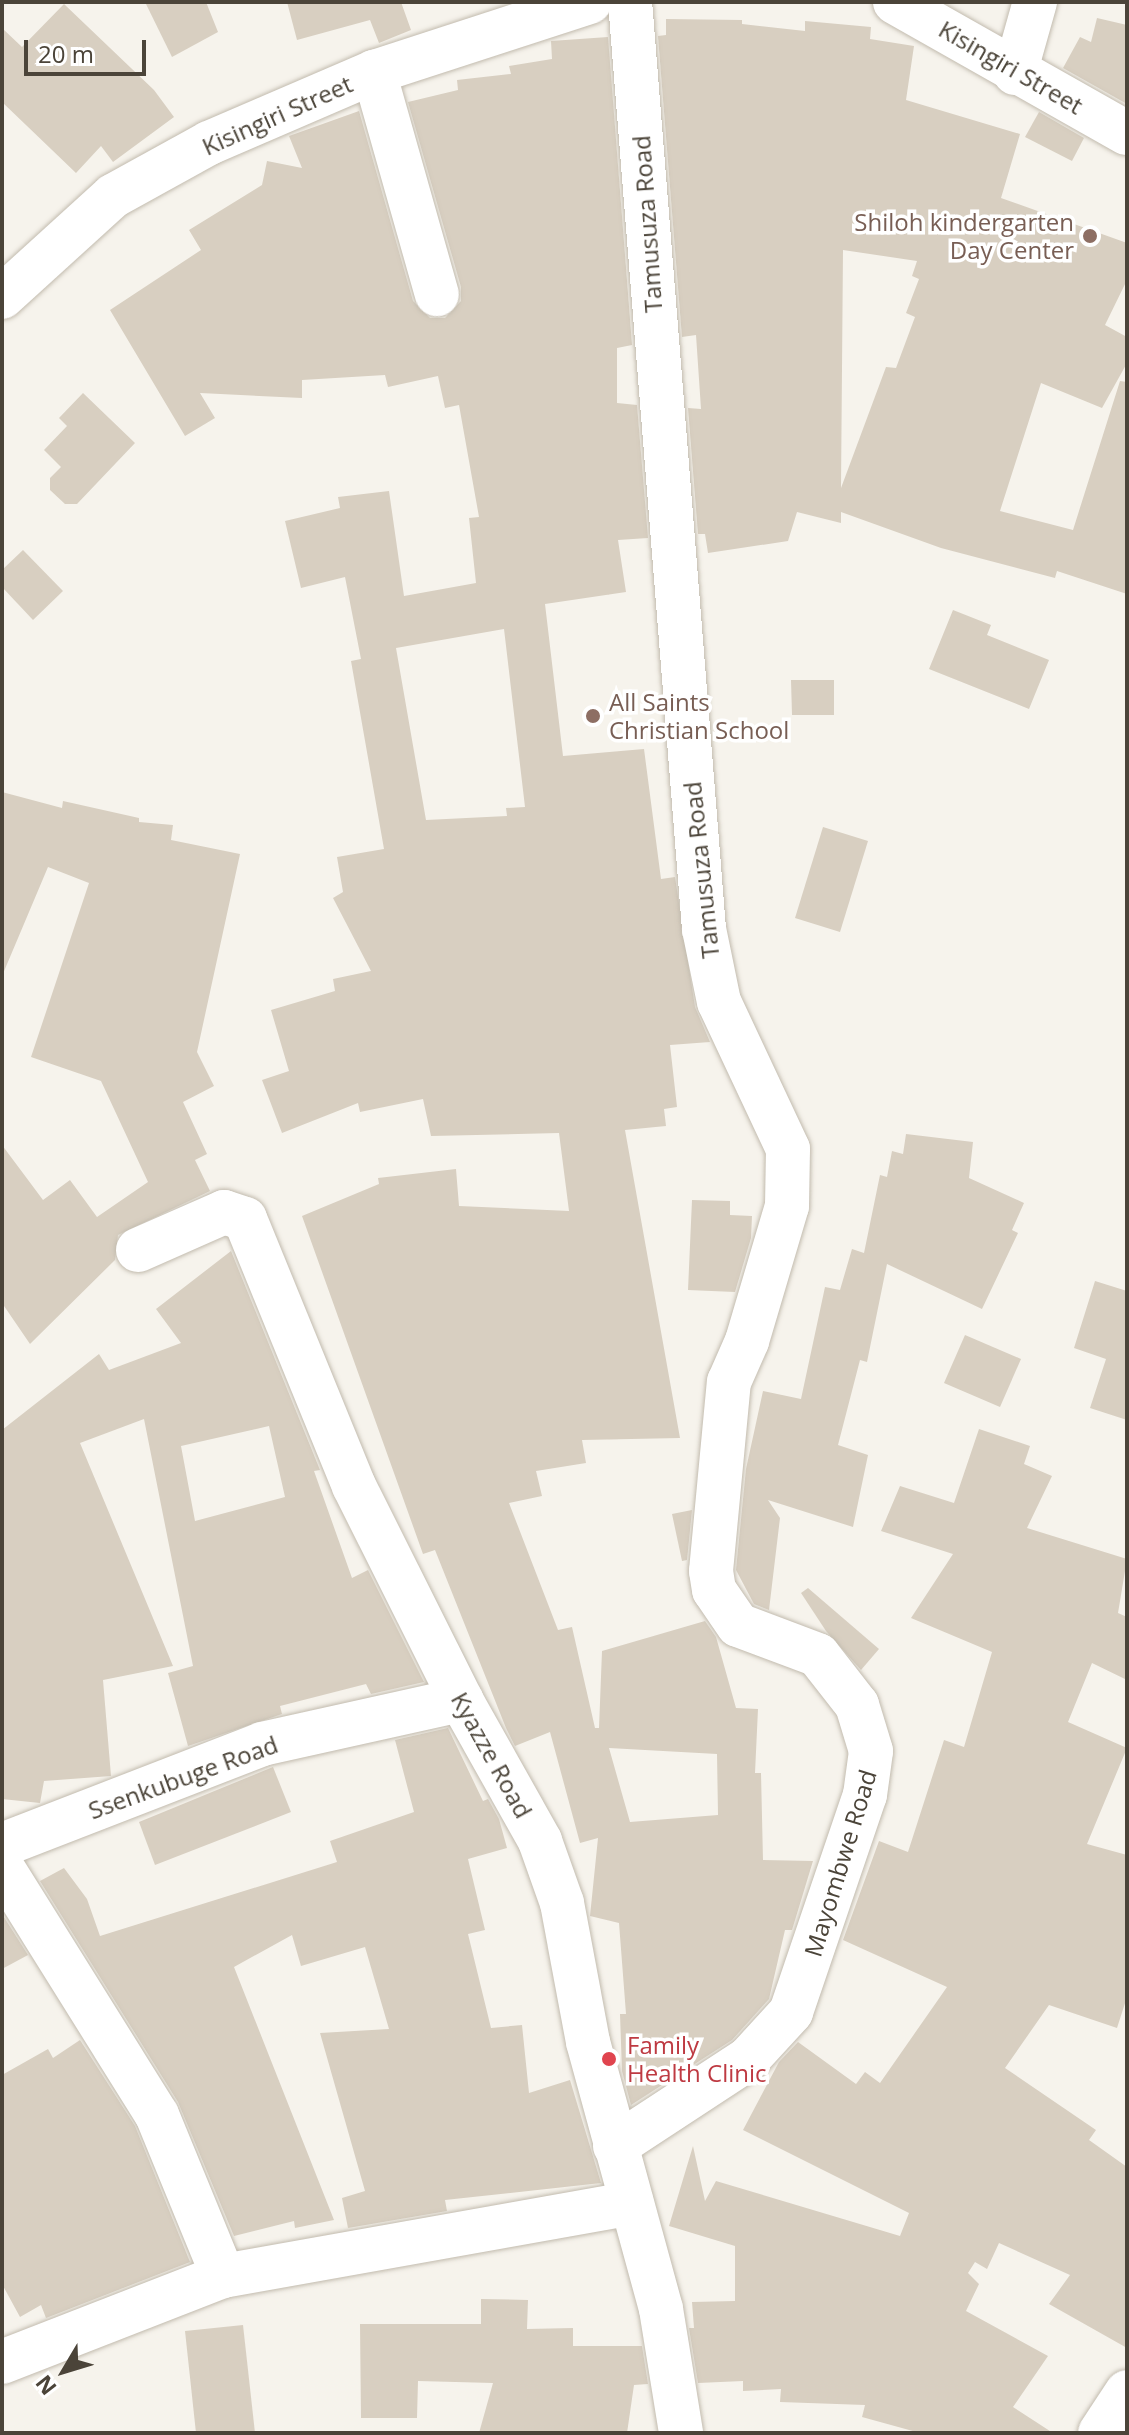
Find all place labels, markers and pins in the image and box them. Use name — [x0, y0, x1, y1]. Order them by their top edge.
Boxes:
place label: Shiloh kindergarten Day Center — [854, 208, 1074, 264]
marker: Shiloh kindergarten Day Center — [1081, 227, 1099, 245]
place label: All Saints Christian School — [609, 688, 789, 744]
marker: All Saints Christian School — [584, 707, 602, 725]
place label: Family Health Clinic — [627, 2031, 767, 2087]
marker: Family Health Clinic — [598, 2048, 620, 2070]

